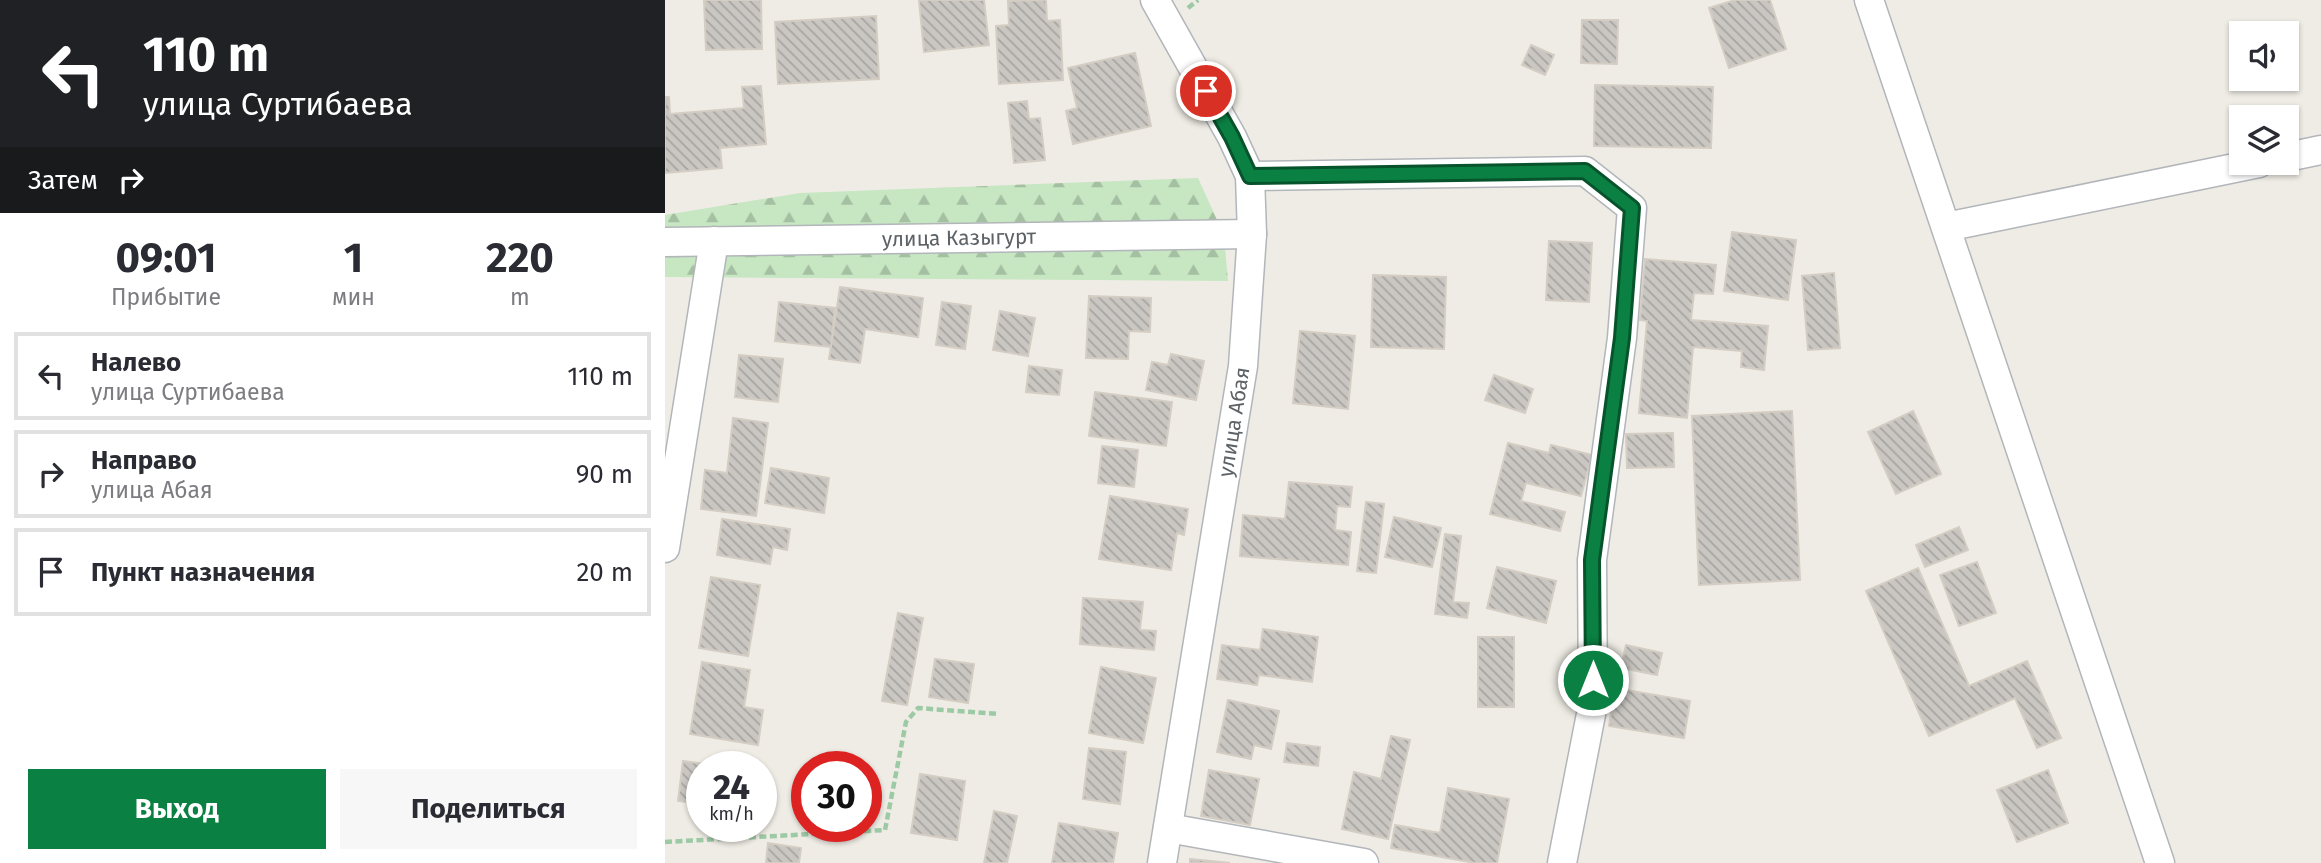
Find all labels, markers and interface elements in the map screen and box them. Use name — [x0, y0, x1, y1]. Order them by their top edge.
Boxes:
map controls — [2229, 21, 2299, 175]
button: sound — [2229, 21, 2299, 91]
text: 110 m — [143, 25, 269, 84]
icon: left — [28, 28, 119, 119]
pin — [1176, 61, 1236, 121]
icon: arrive — [1187, 72, 1225, 110]
text: улица Суртибаева — [143, 85, 413, 123]
button: layers — [2229, 105, 2299, 175]
icon: right — [112, 161, 150, 199]
text: Затем — [28, 165, 98, 196]
street label: улица Казыгурт — [882, 224, 1037, 252]
text: 09:01 — [116, 233, 216, 283]
text: 1 — [344, 233, 363, 283]
text: 220 — [486, 233, 554, 283]
text: Прибытие — [111, 283, 221, 311]
text: мин — [332, 283, 375, 311]
text: m — [510, 283, 530, 311]
text: Налево — [91, 347, 181, 378]
icon: left — [32, 357, 70, 395]
text: 110 m — [567, 361, 633, 392]
street label: улица Абая — [1212, 365, 1256, 479]
text: улица Суртибаева — [91, 378, 285, 406]
text: Направо — [91, 445, 197, 476]
icon: right — [32, 455, 70, 493]
text: 90 m — [576, 459, 633, 490]
text: улица Абая — [91, 476, 213, 504]
icon: arrive — [32, 553, 70, 591]
text: Пункт назначения — [91, 557, 315, 588]
text: 20 m — [576, 557, 633, 588]
position arrow — [1556, 643, 1630, 717]
speed limit sign: 30 — [791, 751, 882, 842]
text: 24 — [713, 766, 750, 808]
button: Выход — [28, 769, 326, 849]
button: Поделиться — [340, 769, 637, 849]
text: km/h — [709, 803, 754, 825]

